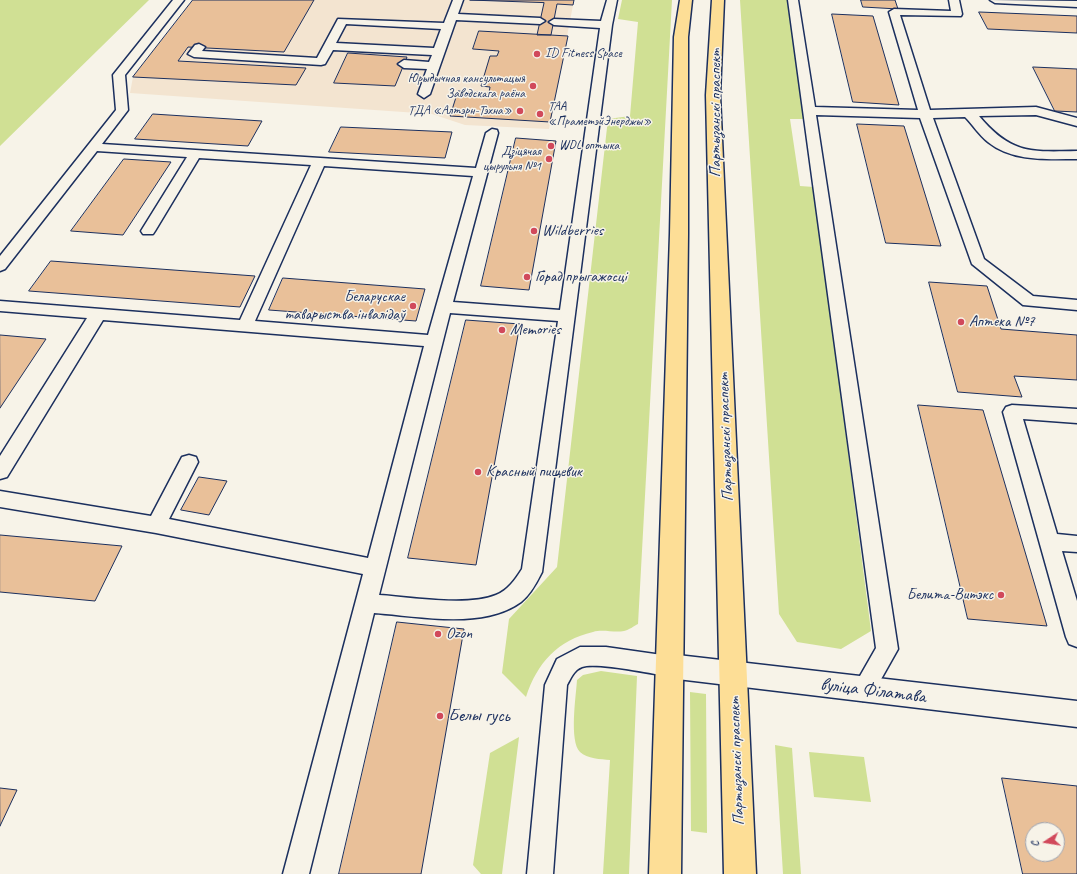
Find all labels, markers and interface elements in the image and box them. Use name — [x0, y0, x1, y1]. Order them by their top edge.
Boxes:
place label: ID Fitness Space — [545, 46, 622, 62]
marker: ID Fitness Space — [532, 49, 542, 59]
street label: Партызанскі праспект — [706, 49, 726, 177]
place label: Юрыдычная кансультацыя Заводскага раёна — [408, 71, 525, 102]
marker: Юрыдычная кансультацыя Заводскага раёна — [528, 81, 538, 91]
place label: ТАА «ПраметэйЭнерджы» — [548, 99, 651, 130]
place label: ТДА «Алтэрн-Тэхна» — [408, 103, 512, 119]
marker: ТДА «Алтэрн-Тэхна» — [515, 106, 525, 116]
marker: ТАА «ПраметэйЭнерджы» — [535, 109, 545, 119]
place label: WDL оптыка — [559, 138, 619, 154]
marker: WDL оптыка — [546, 141, 556, 151]
place label: Дзіцячая цырульня №1 — [483, 144, 541, 175]
marker: Дзіцячая цырульня №1 — [544, 154, 554, 164]
place label: Wildberries — [542, 221, 603, 241]
marker: Wildberries — [529, 226, 539, 236]
place label: Горад прыгажосці — [535, 267, 627, 287]
marker: Горад прыгажосці — [522, 272, 532, 282]
place label: Беларускае таварыства інвалідаў — [284, 287, 405, 325]
marker: Беларускае таварыства інвалідаў — [408, 301, 418, 311]
place label: Аптека №7 — [969, 312, 1035, 332]
marker: Аптека №7 — [956, 317, 966, 327]
place label: Memories — [510, 320, 561, 340]
marker: Memories — [497, 325, 507, 335]
street label: Партызанскі праспект — [714, 372, 738, 502]
place label: Красный пищевик — [486, 462, 582, 482]
marker: Красный пищевик — [473, 467, 483, 477]
place label: Белита-Витэкс — [907, 585, 993, 605]
marker: Белита-Витэкс — [996, 590, 1006, 600]
place label: Ozon — [446, 624, 472, 644]
marker: Ozon — [433, 629, 443, 639]
street label: вуліца Філатава — [819, 673, 927, 709]
street label: Партызанскі праспект — [725, 696, 749, 826]
place label: Белы гусь — [448, 705, 510, 727]
marker: Белы гусь — [435, 711, 445, 721]
north arrow — [1025, 822, 1065, 862]
text: С — [1027, 840, 1042, 848]

